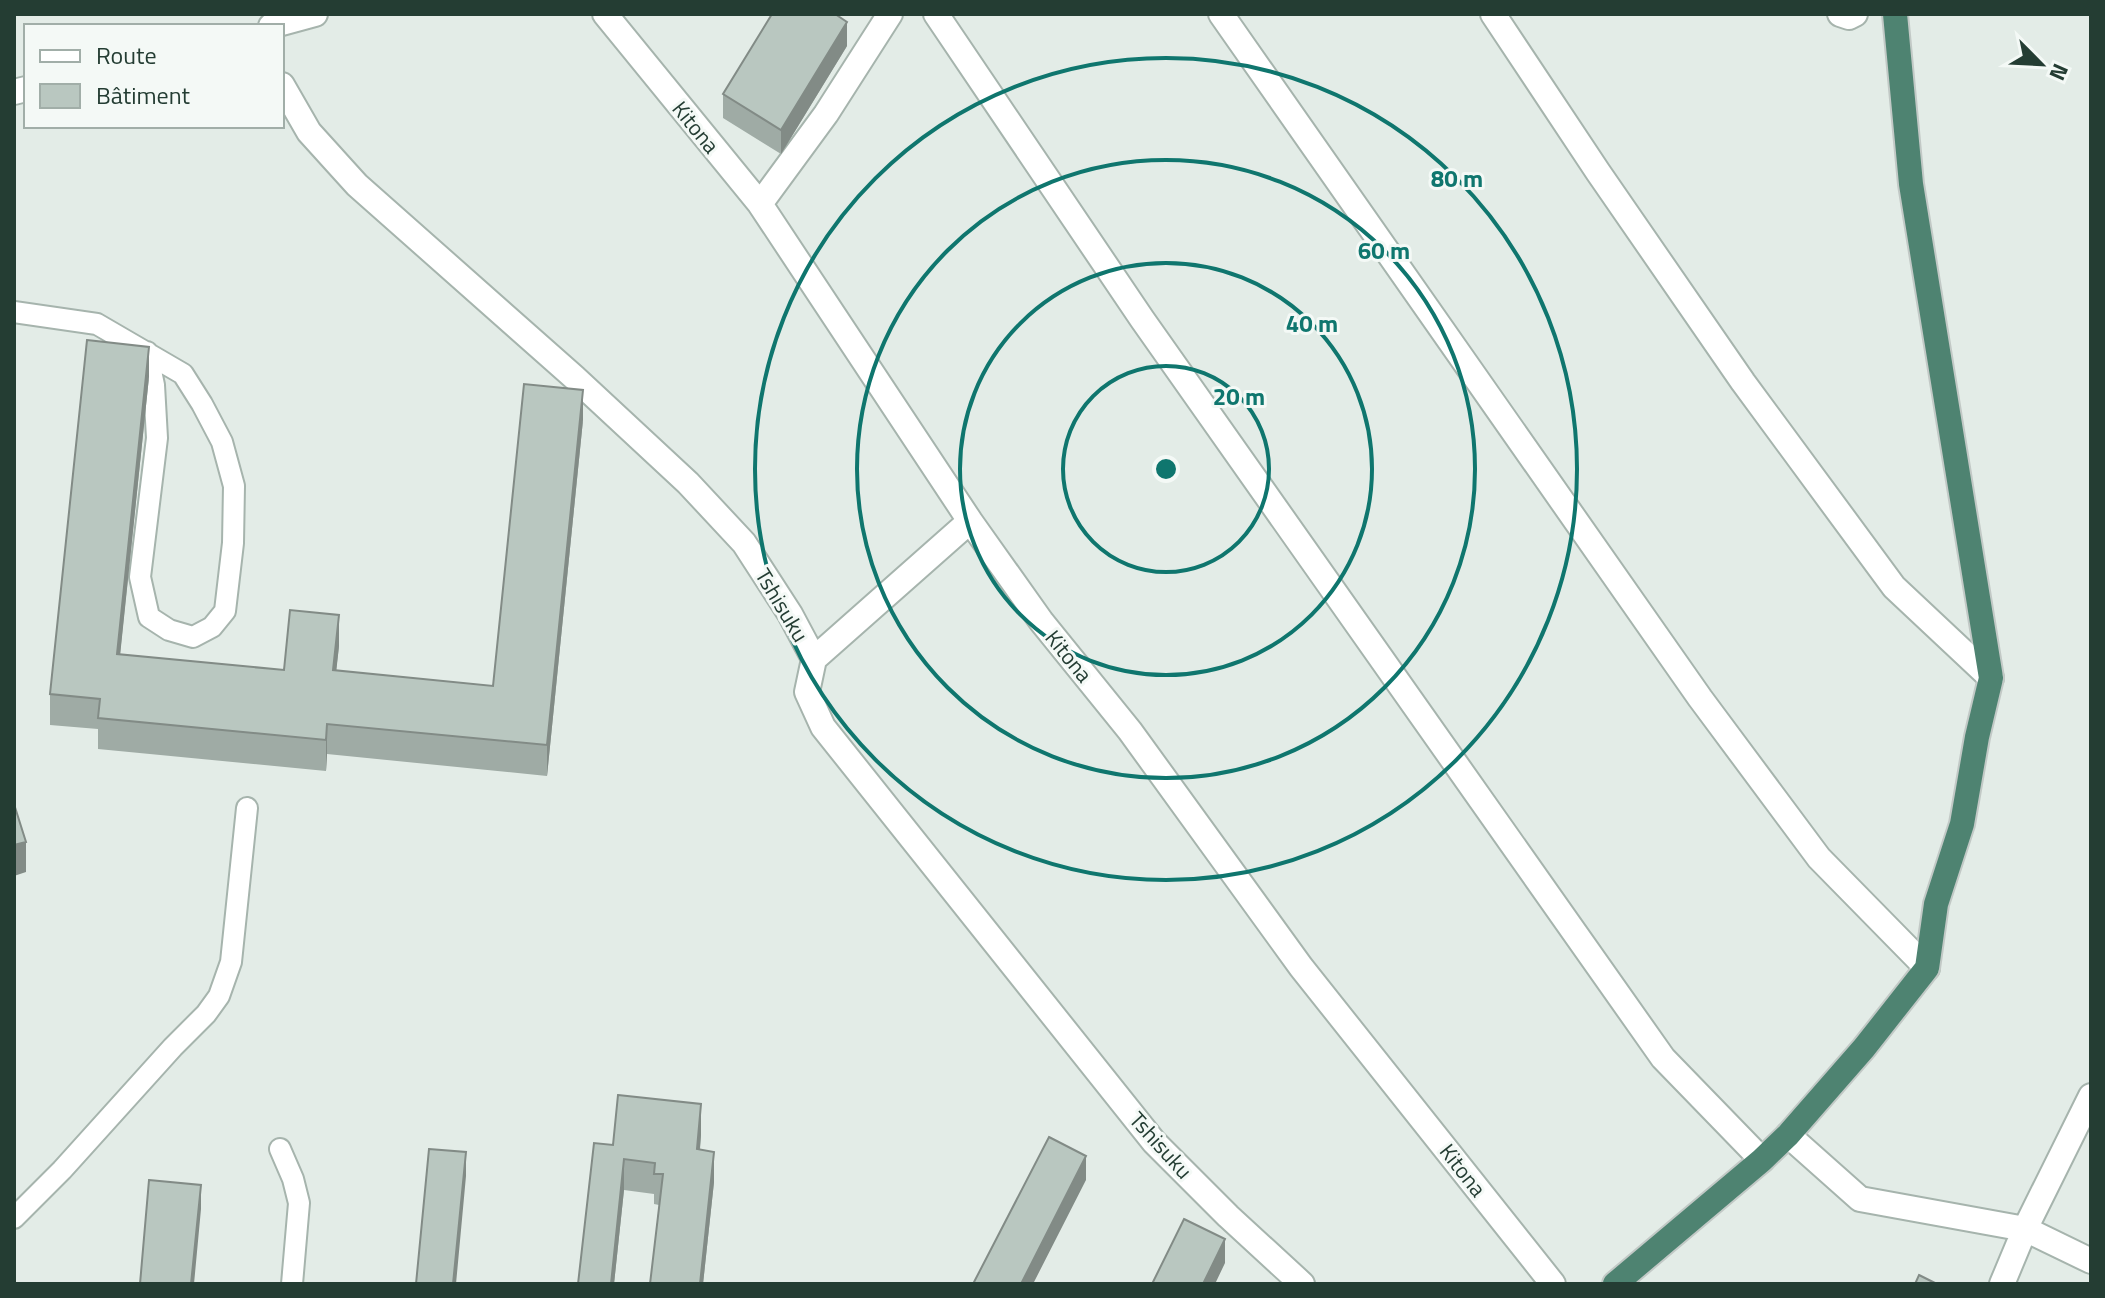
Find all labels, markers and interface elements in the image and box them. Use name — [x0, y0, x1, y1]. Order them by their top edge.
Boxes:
legend — [24, 24, 284, 128]
north arrow — [2001, 24, 2081, 104]
text: Route — [96, 37, 157, 73]
text: N — [2041, 58, 2078, 86]
text: Bâtiment — [96, 77, 190, 113]
street label: Kitona — [664, 93, 728, 161]
text: 80 m — [1431, 160, 1483, 196]
text: 60 m — [1358, 232, 1410, 268]
text: 40 m — [1286, 305, 1338, 341]
text: 20 m — [1213, 378, 1265, 414]
centre of rings — [1152, 455, 1180, 483]
street label: Tshisuku — [747, 562, 817, 648]
street label: Kitona — [1037, 622, 1101, 690]
street label: Tshisuku — [1121, 1104, 1201, 1186]
street label: Kitona — [1431, 1136, 1495, 1204]

